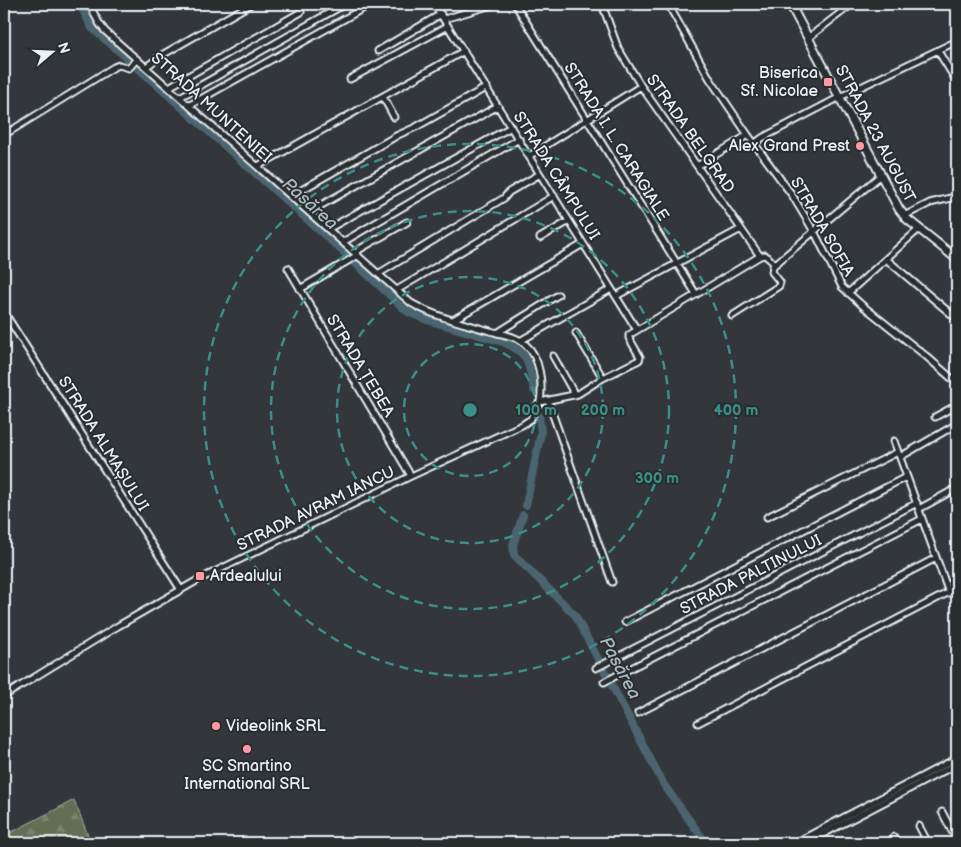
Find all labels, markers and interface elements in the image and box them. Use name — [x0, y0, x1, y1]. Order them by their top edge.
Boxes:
north arrow — [28, 28, 78, 78]
text: N — [54, 40, 74, 56]
street label: STRADA MUNTENIEI — [147, 49, 275, 167]
street label: STRADA I. L. CARAGIALE — [560, 59, 672, 225]
street label: STRADA 23 AUGUST — [831, 62, 919, 206]
place label: Biserica Sf. Nicolae — [741, 64, 818, 101]
street label: STRADA BELGRAD — [642, 71, 738, 197]
marker: Biserica Sf. Nicolae — [822, 76, 834, 88]
street label: STRADA CÂMPULUI — [509, 107, 605, 244]
place label: Alex Grand Prest — [729, 137, 850, 156]
marker: Alex Grand Prest — [854, 140, 866, 152]
water label: Pasărea — [278, 174, 342, 234]
street label: STRADA SOFIA — [786, 174, 858, 280]
street label: STRADA ȚEBEA — [322, 311, 398, 421]
street label: STRADA ALMAȘULUI — [54, 373, 152, 515]
centre of rings — [461, 401, 479, 419]
text: 100 m — [515, 401, 557, 420]
text: 200 m — [581, 401, 625, 420]
text: 400 m — [714, 401, 758, 420]
street label: STRADA AVRAM IANCU — [234, 463, 398, 555]
text: 300 m — [635, 469, 679, 488]
street label: STRADA PALTINULUI — [677, 531, 825, 619]
place label: Ardealului — [210, 567, 282, 586]
marker: Ardealului — [194, 570, 206, 582]
water label: Pasărea — [595, 633, 645, 703]
place label: Videolink SRL — [226, 717, 327, 736]
marker: Videolink SRL — [210, 720, 222, 732]
marker: SC Smartino International SRL — [241, 743, 253, 755]
place label: SC Smartino International SRL — [184, 757, 310, 794]

